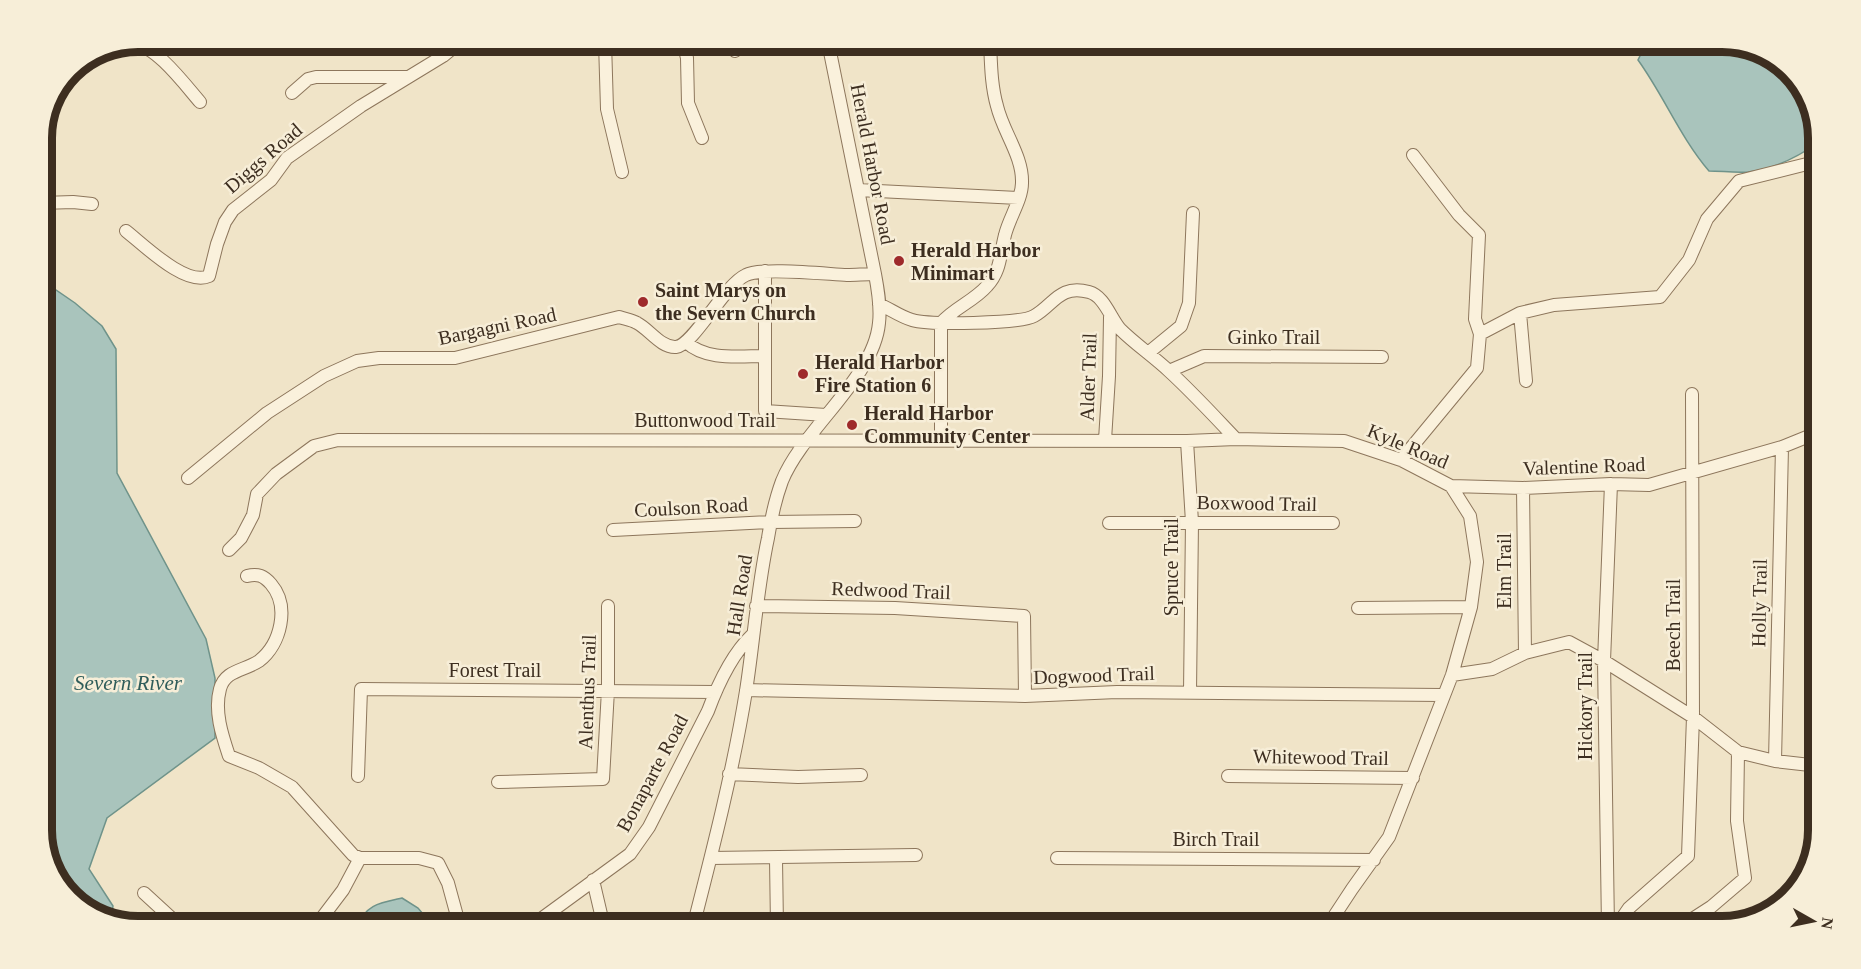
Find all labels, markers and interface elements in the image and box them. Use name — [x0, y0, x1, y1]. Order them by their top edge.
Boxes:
street label: Herald Harbor Road — [847, 82, 899, 246]
street label: Diggs Road — [220, 119, 307, 198]
place label: Herald Harbor Minimart — [911, 239, 1041, 284]
marker: Herald Harbor Minimart — [892, 254, 906, 268]
place label: Saint Marys on the Severn Church — [655, 279, 816, 324]
marker: Saint Marys on the Severn Church — [636, 295, 650, 309]
street label: Bargagni Road — [436, 303, 558, 350]
street label: Ginko Trail — [1228, 326, 1321, 348]
street label: Alder Trail — [1075, 332, 1101, 422]
place label: Herald Harbor Fire Station 6 — [815, 351, 945, 396]
marker: Herald Harbor Fire Station 6 — [796, 367, 810, 381]
place label: Herald Harbor Community Center — [864, 402, 1030, 448]
street label: Buttonwood Trail — [634, 409, 776, 431]
marker: Herald Harbor Community Center — [845, 418, 859, 432]
street label: Kyle Road — [1364, 419, 1452, 474]
street label: Valentine Road — [1522, 453, 1646, 479]
street label: Boxwood Trail — [1197, 491, 1318, 515]
street label: Coulson Road — [634, 493, 748, 521]
street label: Spruce Trail — [1160, 517, 1183, 616]
street label: Elm Trail — [1493, 532, 1515, 609]
street label: Hall Road — [722, 553, 756, 637]
street label: Holly Trail — [1747, 558, 1772, 647]
street label: Redwood Trail — [831, 577, 952, 603]
street label: Beech Trail — [1662, 578, 1684, 671]
street label: Alenthus Trail — [574, 634, 600, 750]
street label: Hickory Trail — [1574, 651, 1597, 760]
street label: Forest Trail — [449, 659, 542, 681]
street label: Dogwood Trail — [1033, 662, 1156, 689]
water label: Severn River — [74, 671, 183, 695]
street label: Bonaparte Road — [612, 711, 693, 836]
street label: Whitewood Trail — [1253, 745, 1390, 769]
street label: Birch Trail — [1172, 828, 1260, 850]
north arrow — [1783, 891, 1843, 951]
text: N — [1818, 916, 1837, 931]

